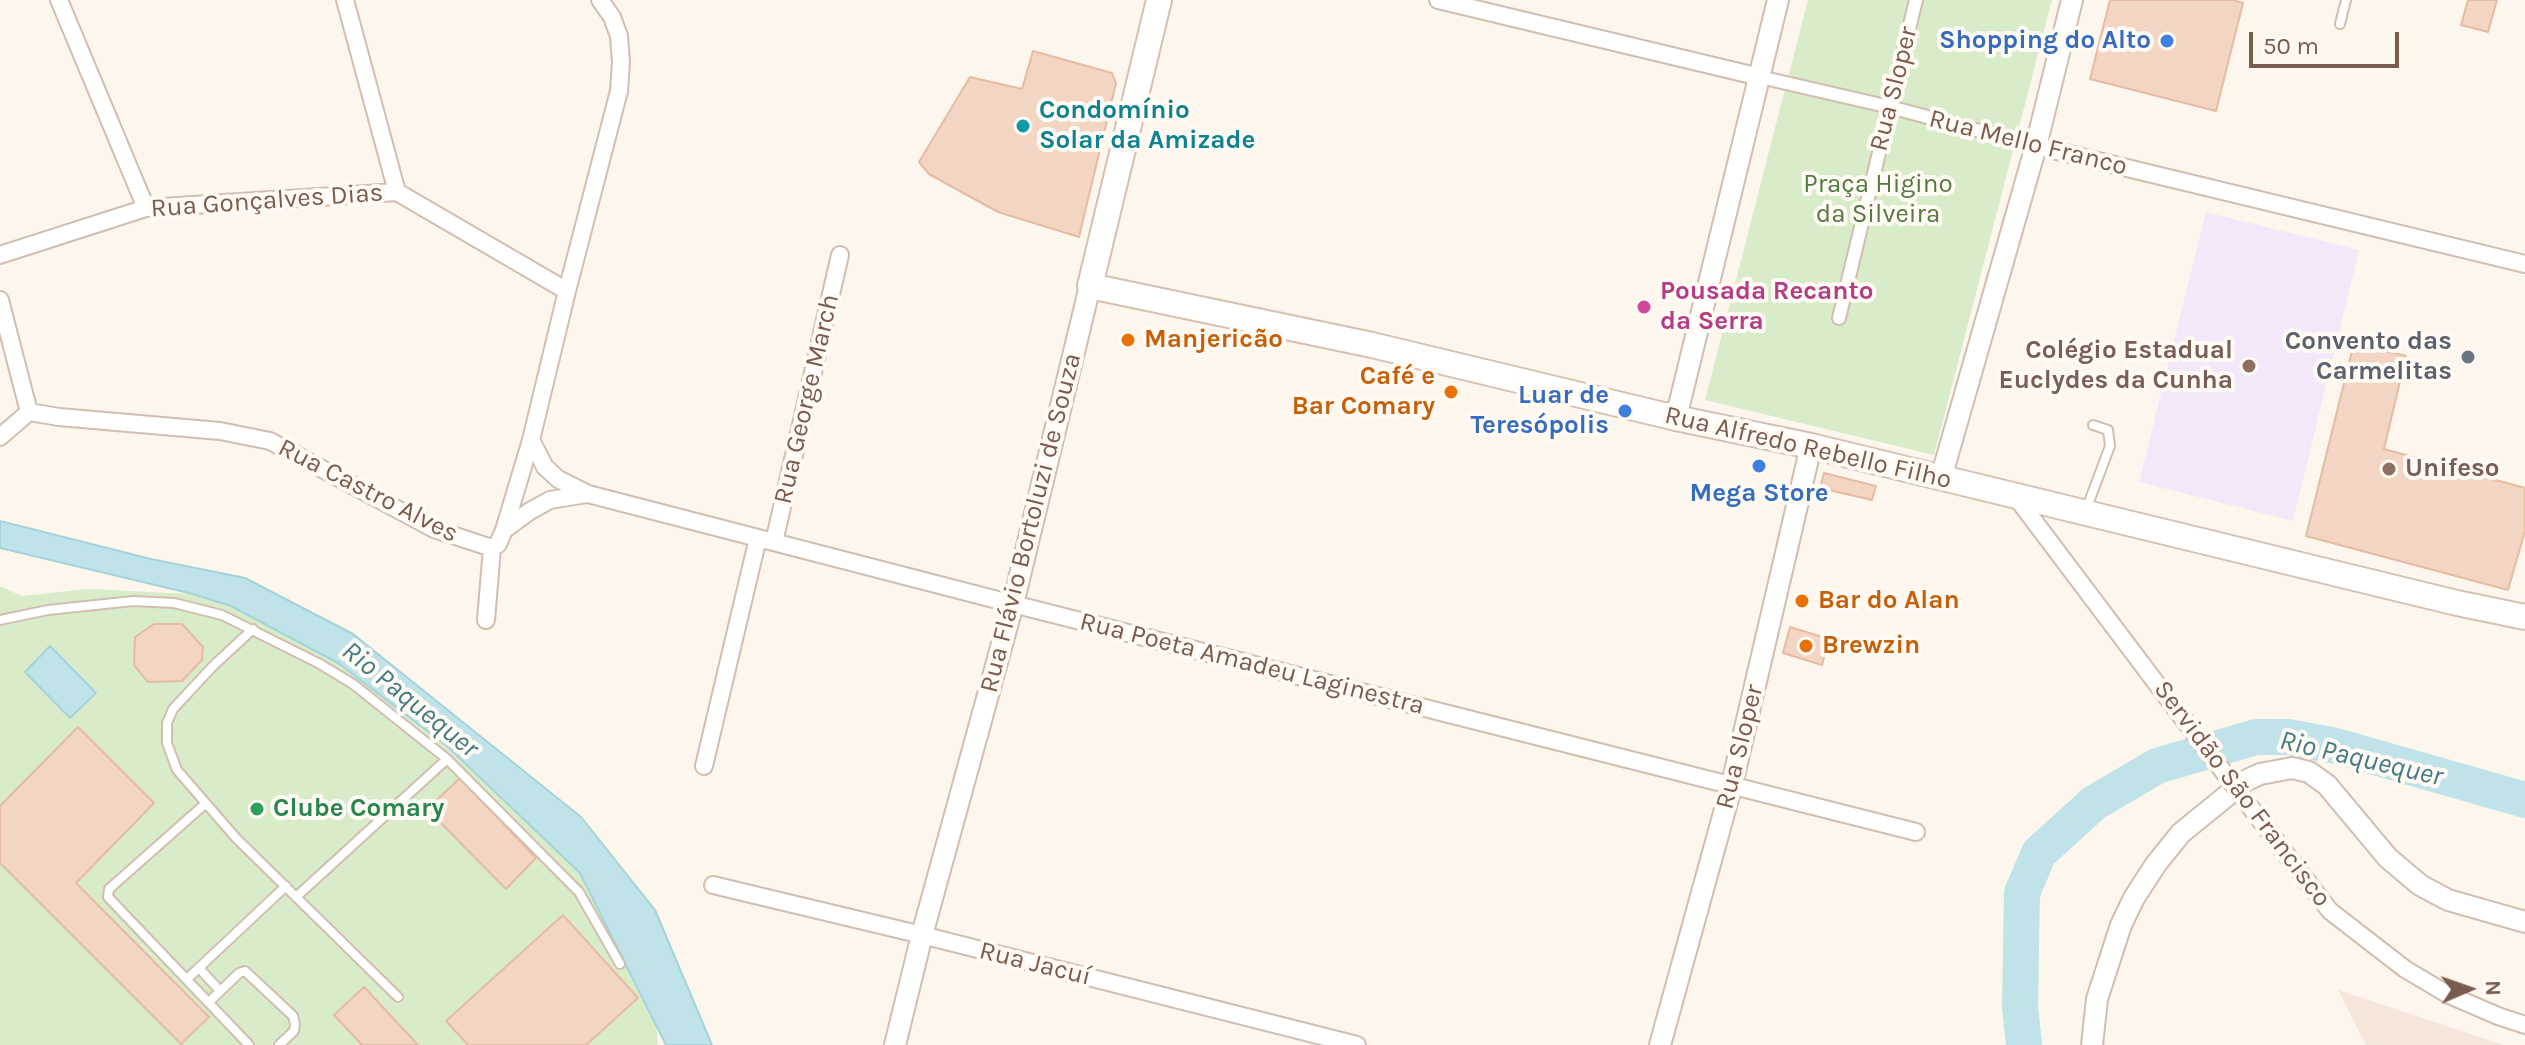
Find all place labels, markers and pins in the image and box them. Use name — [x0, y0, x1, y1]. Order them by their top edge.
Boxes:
place label: Shopping do Alto — [1939, 25, 2151, 57]
marker: Shopping do Alto — [2158, 32, 2176, 50]
place label: Condomínio Solar da Amizade — [1039, 95, 1255, 156]
marker: Condomínio Solar da Amizade — [1014, 117, 1032, 135]
place label: Pousada Recanto da Serra — [1660, 276, 1873, 338]
marker: Pousada Recanto da Serra — [1635, 298, 1653, 316]
place label: Manjericão — [1144, 324, 1283, 356]
place label: Convento das Carmelitas — [2285, 326, 2452, 388]
marker: Manjericão — [1119, 331, 1137, 349]
place label: Colégio Estadual Euclydes da Cunha — [1999, 335, 2233, 396]
marker: Convento das Carmelitas — [2459, 348, 2477, 366]
marker: Colégio Estadual Euclydes da Cunha — [2240, 357, 2258, 375]
place label: Café e Bar Comary — [1292, 361, 1435, 422]
place label: Luar de Teresópolis — [1470, 380, 1609, 442]
marker: Café e Bar Comary — [1442, 383, 1460, 401]
marker: Luar de Teresópolis — [1616, 402, 1634, 420]
place label: Unifeso — [2405, 453, 2499, 485]
marker: Mega Store — [1750, 457, 1768, 475]
marker: Unifeso — [2380, 460, 2398, 478]
place label: Mega Store — [1690, 478, 1828, 510]
place label: Bar do Alan — [1818, 585, 1960, 617]
marker: Bar do Alan — [1793, 592, 1811, 610]
place label: Brewzin — [1822, 630, 1920, 662]
marker: Brewzin — [1797, 637, 1815, 655]
place label: Clube Comary — [273, 793, 444, 825]
marker: Clube Comary — [248, 800, 266, 818]

